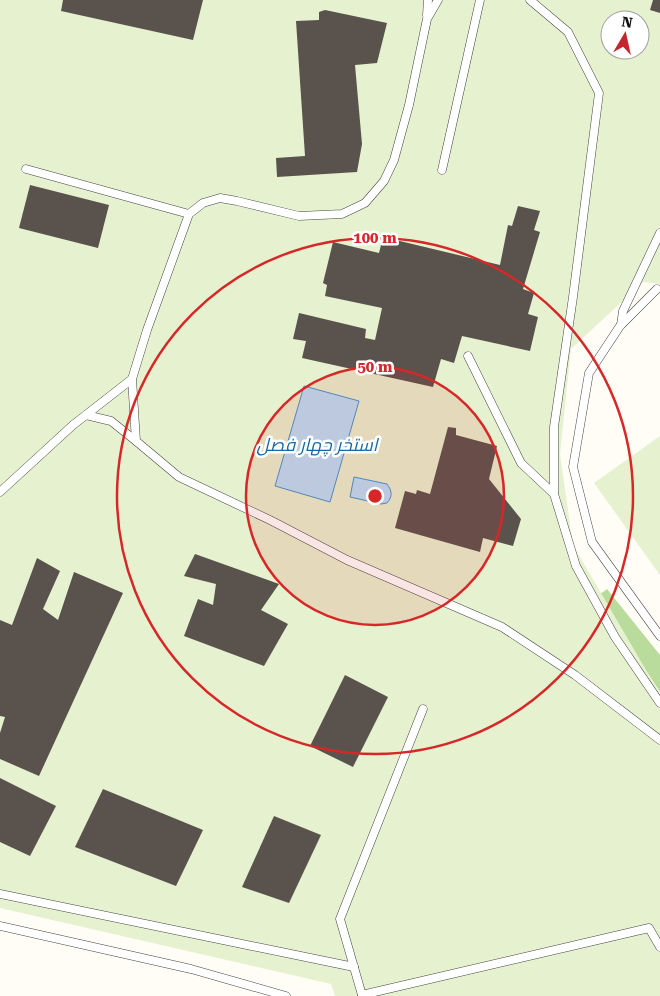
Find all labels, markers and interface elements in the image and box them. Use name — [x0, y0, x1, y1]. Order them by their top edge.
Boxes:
north arrow — [600, 10, 650, 60]
text: N — [620, 13, 634, 31]
text: 100 m — [353, 229, 397, 247]
text: 50 m — [357, 358, 393, 376]
water label: استخر چهار فصل — [256, 434, 380, 457]
centre of rings — [366, 487, 384, 505]

